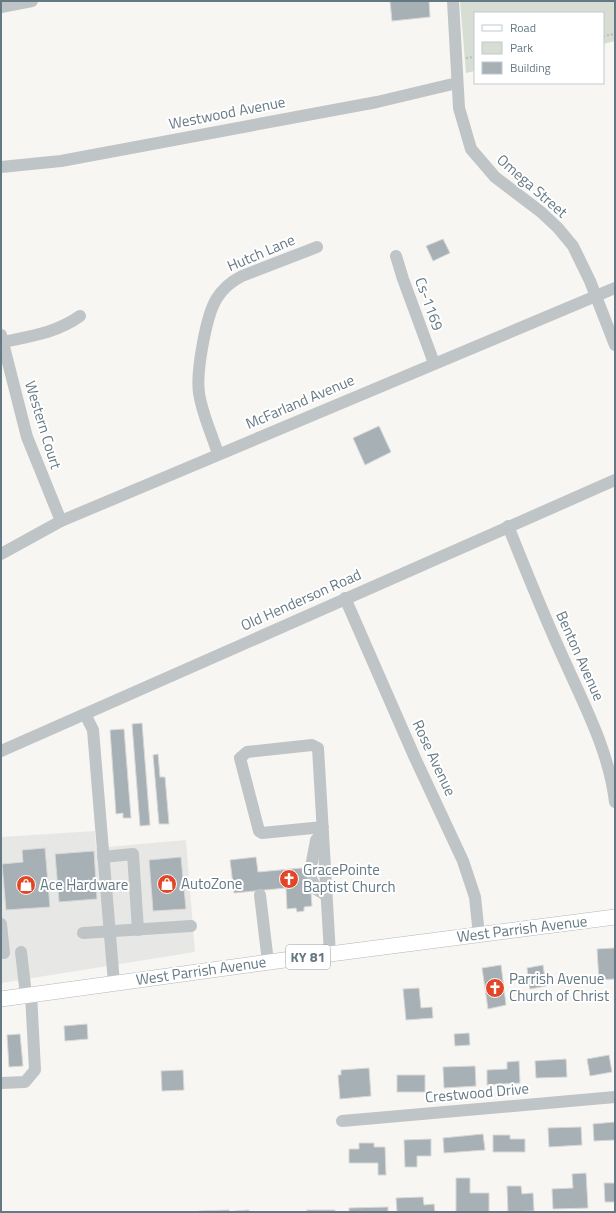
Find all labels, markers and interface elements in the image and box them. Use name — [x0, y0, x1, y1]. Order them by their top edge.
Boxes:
legend — [474, 12, 604, 84]
text: Road — [510, 18, 536, 37]
text: Park — [510, 38, 533, 57]
text: Building — [510, 58, 551, 77]
street label: Westwood Avenue — [167, 90, 287, 135]
street label: Omega Street — [492, 148, 573, 223]
street label: Hutch Lane — [223, 228, 298, 277]
street label: Cs-1169 — [409, 274, 450, 334]
street label: McFarland Avenue — [242, 368, 358, 435]
street label: Western Court — [19, 378, 68, 473]
street label: Old Henderson Road — [237, 563, 365, 636]
street label: Benton Avenue — [550, 607, 611, 704]
street label: Rose Avenue — [407, 716, 462, 800]
place label: GracePointe Baptist Church — [303, 858, 396, 898]
church icon: GracePointe Baptist Church — [278, 868, 300, 890]
place label: AutoZone — [181, 872, 242, 895]
place label: Ace Hardware — [40, 873, 128, 896]
shop icon: AutoZone — [156, 873, 178, 895]
shop icon: Ace Hardware — [15, 874, 37, 896]
street label: West Parrish Avenue — [455, 909, 589, 948]
road number: KY 81 — [286, 945, 330, 969]
street label: West Parrish Avenue — [134, 950, 268, 991]
place label: Parrish Avenue Church of Christ — [509, 967, 610, 1007]
church icon: Parrish Avenue Church of Christ — [484, 977, 506, 999]
street label: Crestwood Drive — [424, 1077, 530, 1108]

